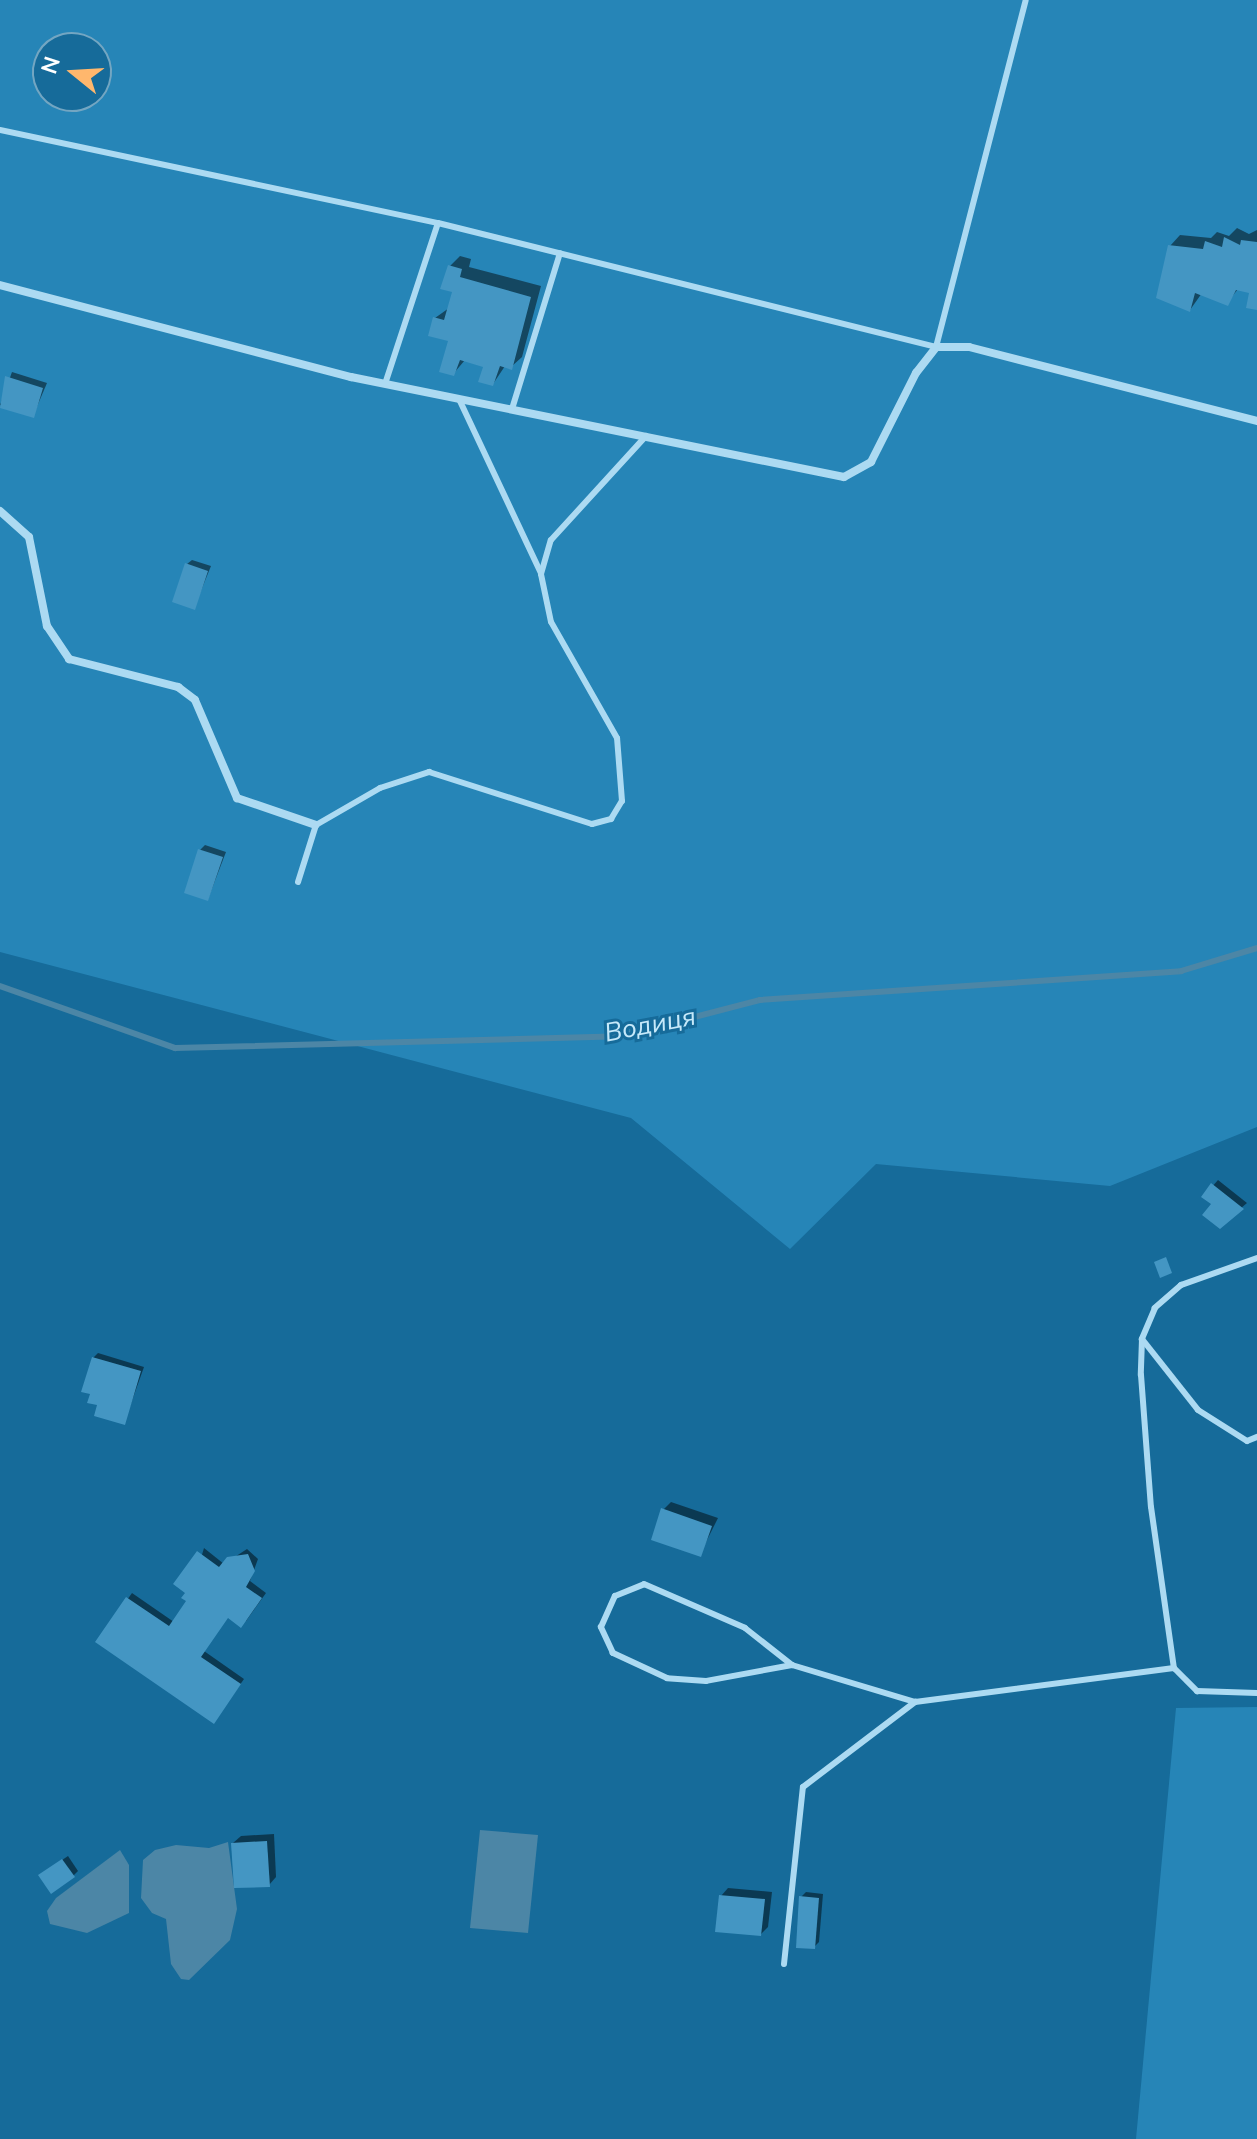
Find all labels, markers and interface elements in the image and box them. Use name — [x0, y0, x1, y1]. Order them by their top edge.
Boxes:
north arrow — [32, 32, 112, 112]
text: N — [34, 53, 68, 78]
water label: Водиця — [602, 1001, 698, 1049]

